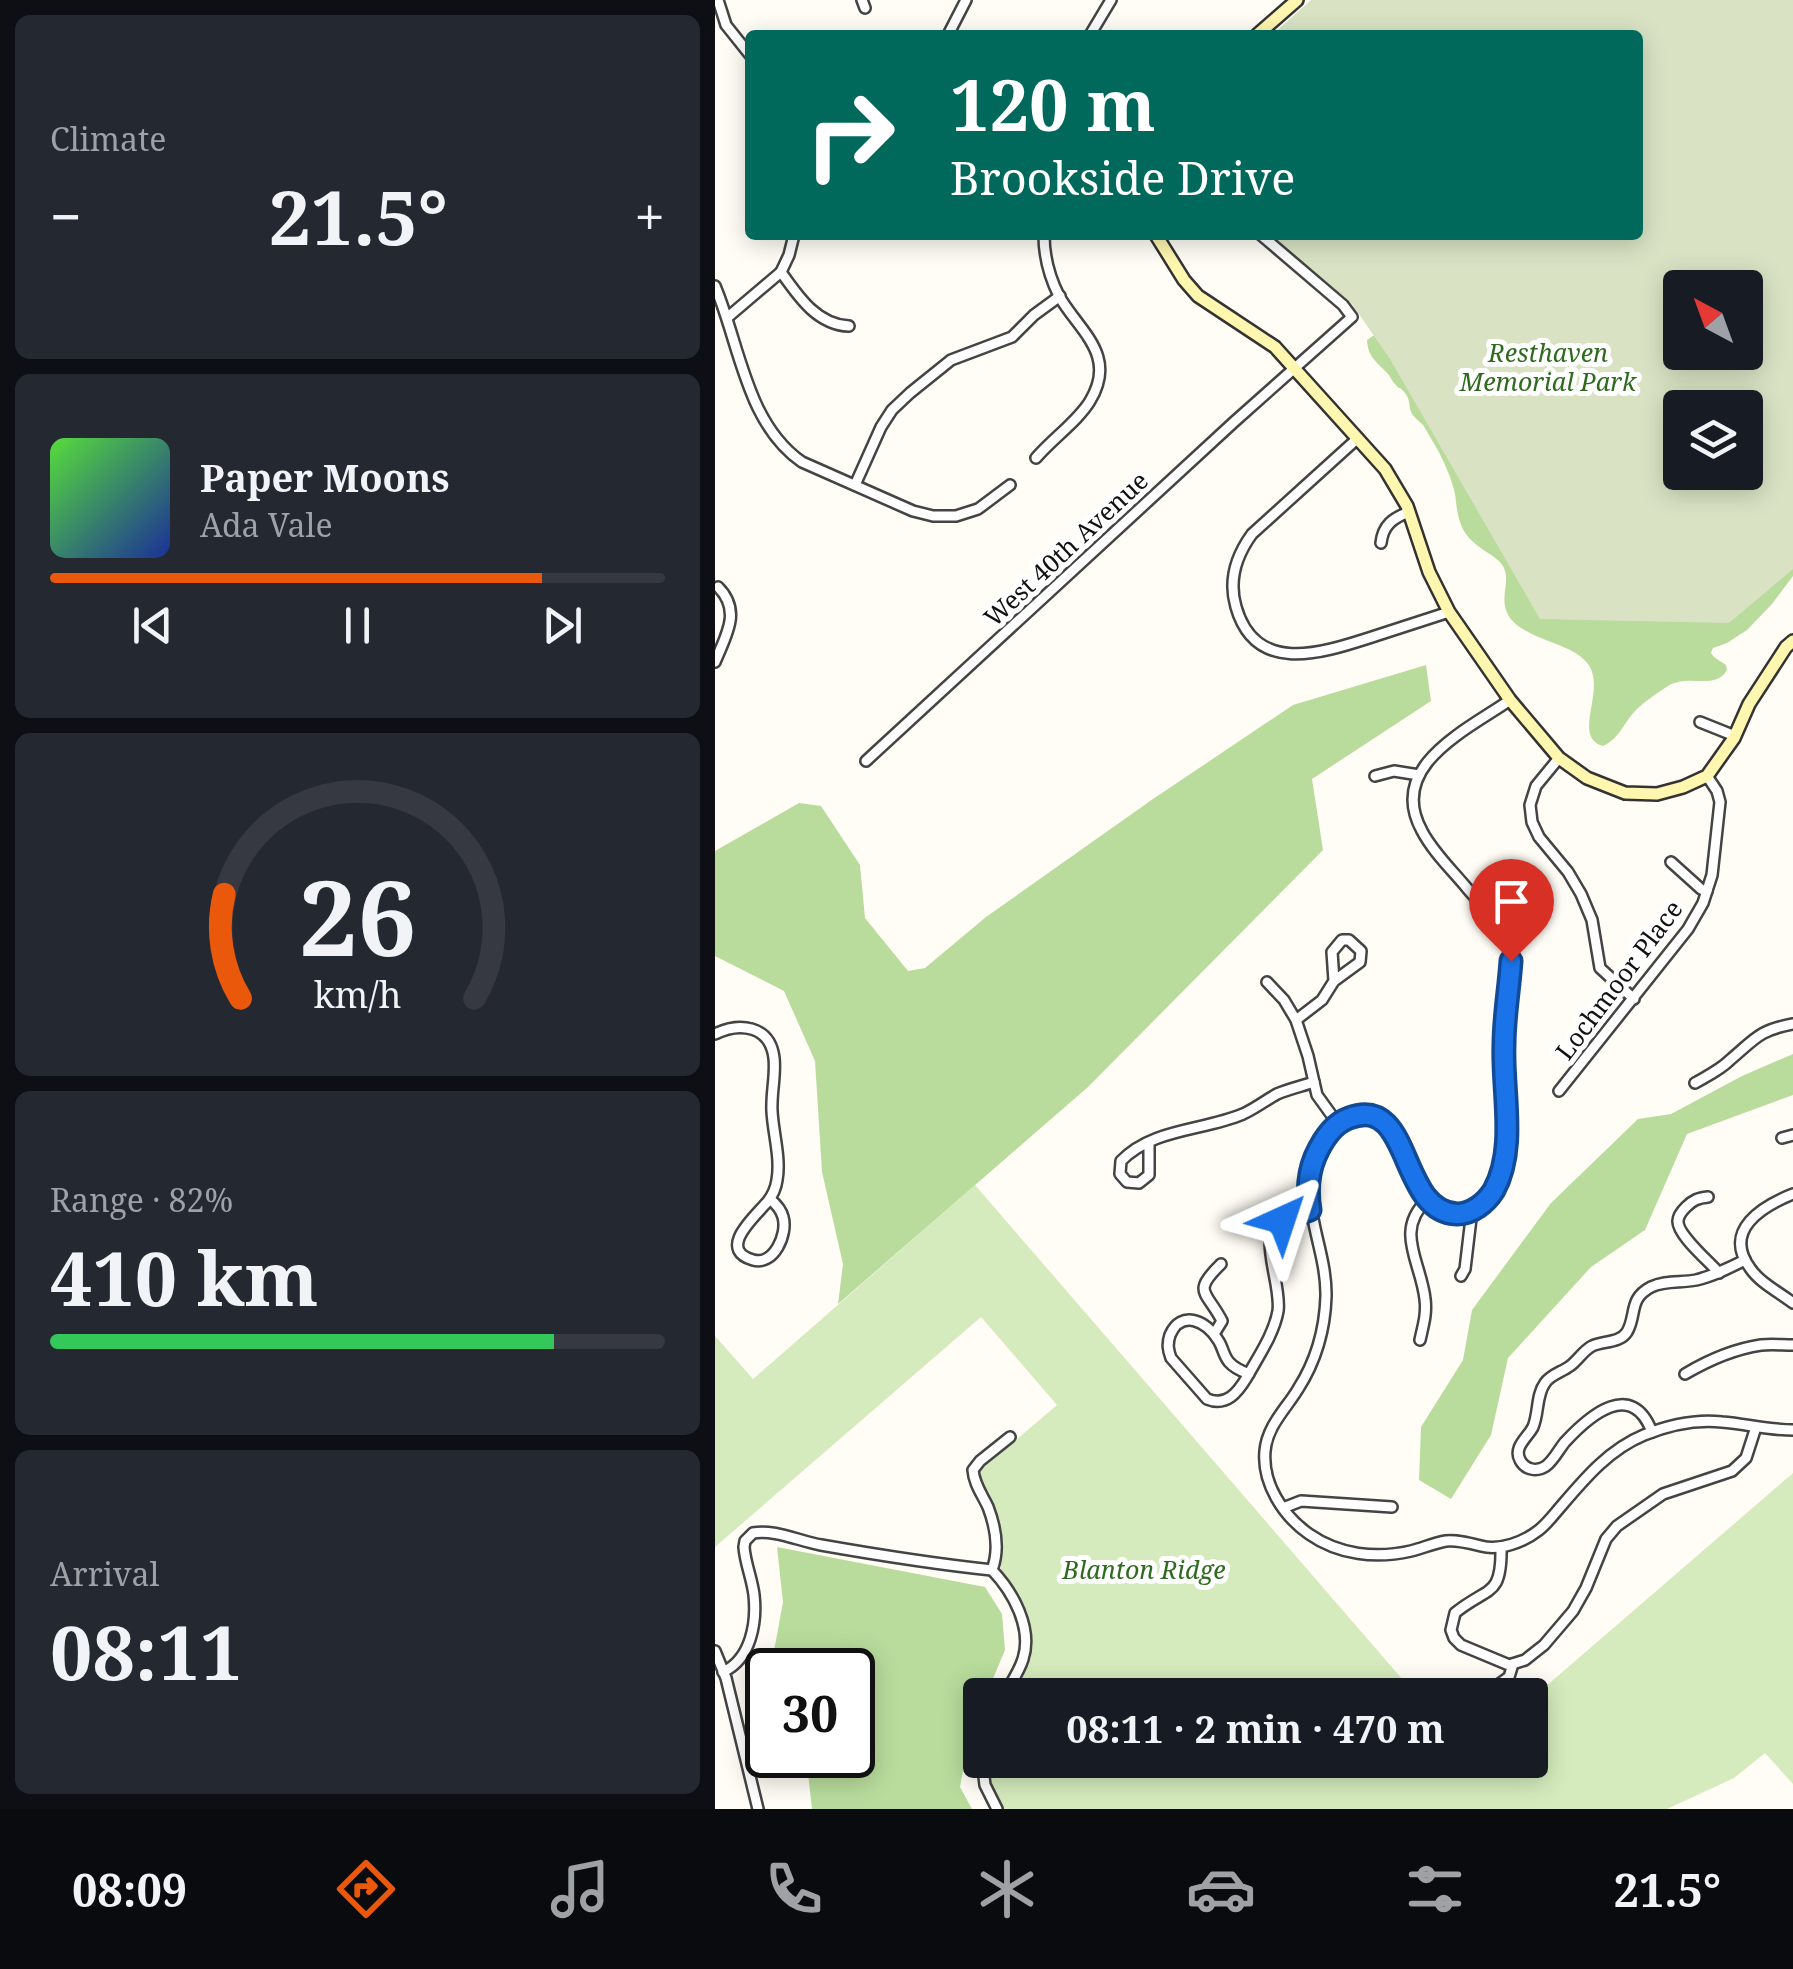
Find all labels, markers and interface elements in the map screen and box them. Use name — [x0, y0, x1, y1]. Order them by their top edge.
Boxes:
text: 120 m — [950, 56, 1156, 152]
icon: right — [785, 70, 915, 200]
text: Climate — [50, 117, 166, 160]
text: Brookside Drive — [950, 147, 1295, 208]
text: 21.5° — [268, 165, 448, 267]
text: − — [50, 178, 82, 253]
text: + — [634, 178, 665, 253]
north arrow — [1663, 270, 1763, 370]
map controls — [1663, 270, 1763, 490]
park label: Resthaven Memorial Park — [1459, 335, 1637, 398]
button: layers — [1663, 390, 1763, 490]
text: Paper Moons — [200, 451, 450, 503]
street label: West 40th Avenue — [976, 463, 1155, 633]
text: Ada Vale — [200, 503, 333, 546]
icon: previous — [125, 598, 180, 653]
icon: pause — [330, 598, 385, 653]
icon: next — [535, 598, 590, 653]
text: 26 — [299, 845, 416, 986]
pin — [1469, 859, 1554, 962]
icon: arrive — [1484, 874, 1539, 929]
street label: Lochmoor Place — [1547, 893, 1689, 1066]
text: km/h — [314, 970, 401, 1018]
position arrow — [1230, 1168, 1334, 1272]
text: Range · 82% — [50, 1178, 233, 1221]
text: 410 km — [50, 1226, 318, 1328]
text: Arrival — [50, 1552, 159, 1595]
park label: Blanton Ridge — [1061, 1552, 1226, 1586]
text: 08:11 — [50, 1600, 242, 1702]
speed limit sign: 30 — [745, 1648, 875, 1778]
text: 08:11 · 2 min · 470 m — [1066, 1702, 1445, 1754]
icon: directions — [331, 1854, 401, 1924]
icon: music — [545, 1854, 615, 1924]
icon: phone — [759, 1854, 829, 1924]
icon: climate — [972, 1854, 1042, 1924]
icon: car — [1186, 1854, 1256, 1924]
icon: filters — [1400, 1854, 1470, 1924]
text: 08:09 — [72, 1859, 187, 1920]
text: 21.5° — [1614, 1859, 1721, 1920]

